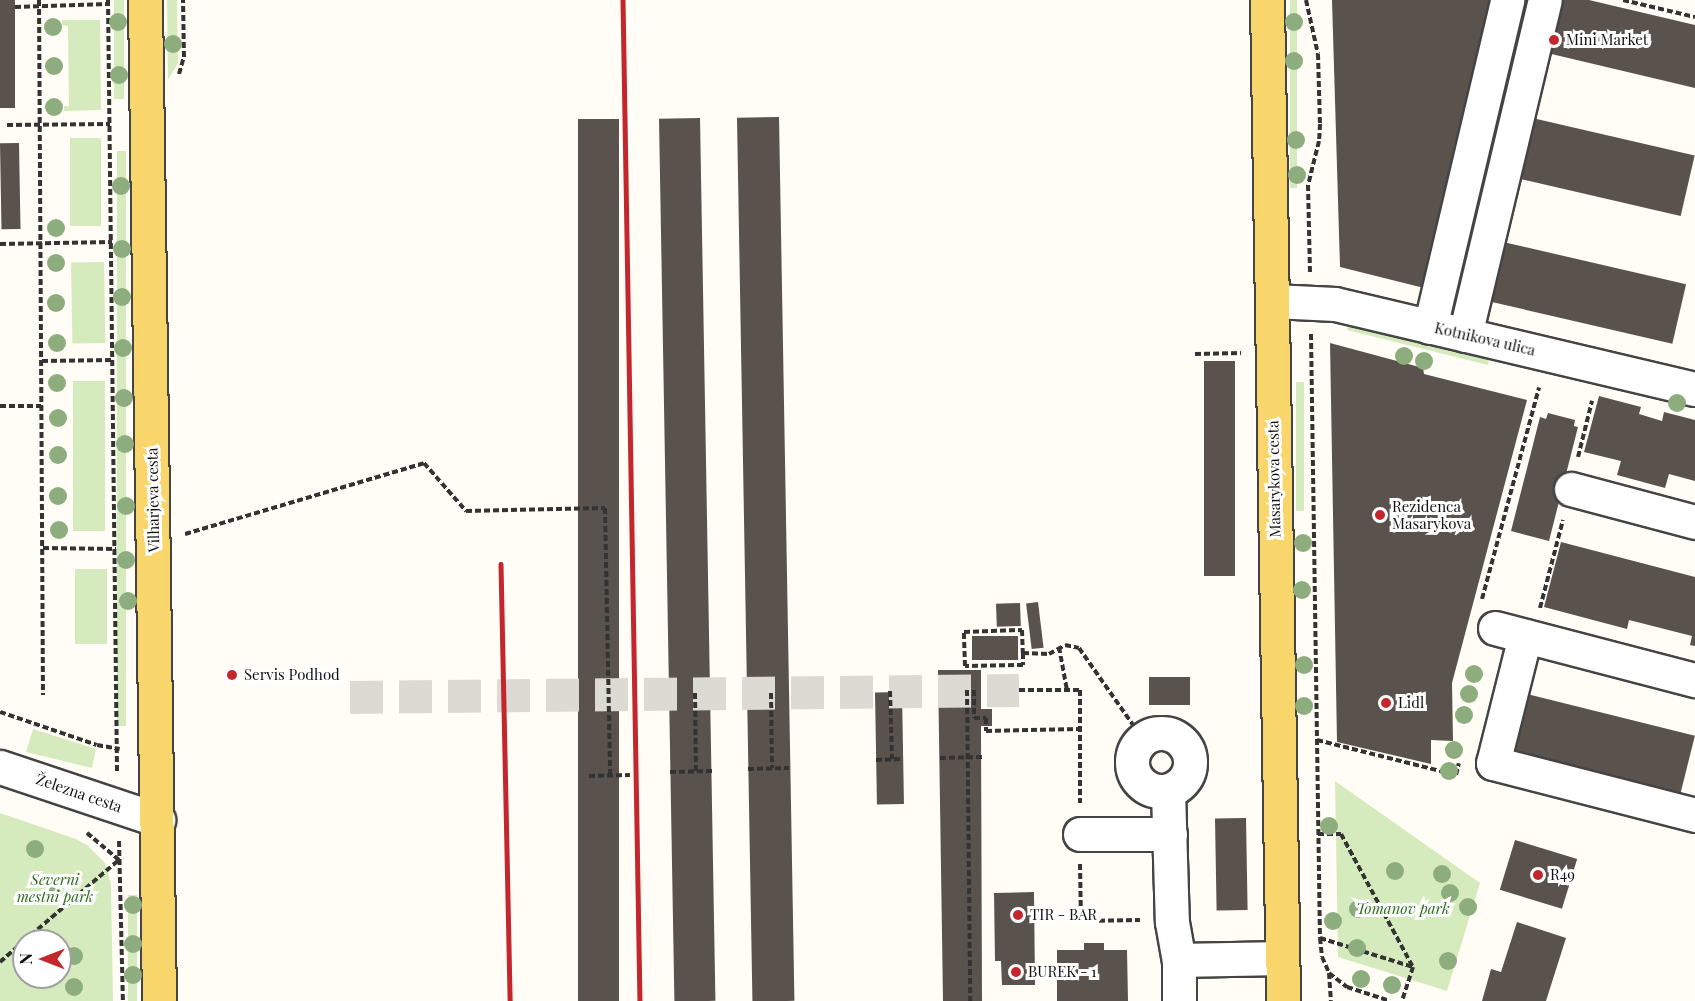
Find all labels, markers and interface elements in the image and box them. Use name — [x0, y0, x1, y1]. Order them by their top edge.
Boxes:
place label: Mini Market — [1566, 31, 1648, 49]
marker: Mini Market — [1547, 33, 1561, 47]
street label: Kotnikova ulica — [1433, 319, 1537, 359]
street label: Masarykova cesta — [1264, 420, 1284, 538]
street label: Vilharjeva cesta — [143, 447, 163, 553]
place label: Rezidenca Masarykova — [1392, 497, 1471, 532]
marker: Rezidenca Masarykova — [1373, 508, 1387, 522]
place label: Servis Podhod — [244, 666, 340, 684]
marker: Servis Podhod — [225, 668, 239, 682]
place label: Lidl — [1398, 694, 1424, 712]
marker: Lidl — [1379, 696, 1393, 710]
street label: Železna cesta — [34, 770, 124, 816]
place label: R49 — [1550, 866, 1575, 884]
marker: R49 — [1531, 868, 1545, 882]
park label: Severni mestni park — [17, 870, 93, 905]
park label: Tomanov park — [1356, 900, 1450, 918]
place label: TIR - BAR — [1030, 906, 1097, 924]
marker: TIR - BAR — [1011, 908, 1025, 922]
north arrow — [12, 929, 72, 989]
text: N — [15, 953, 36, 965]
place label: BUREK - 1 — [1028, 963, 1097, 981]
marker: BUREK - 1 — [1009, 965, 1023, 979]

